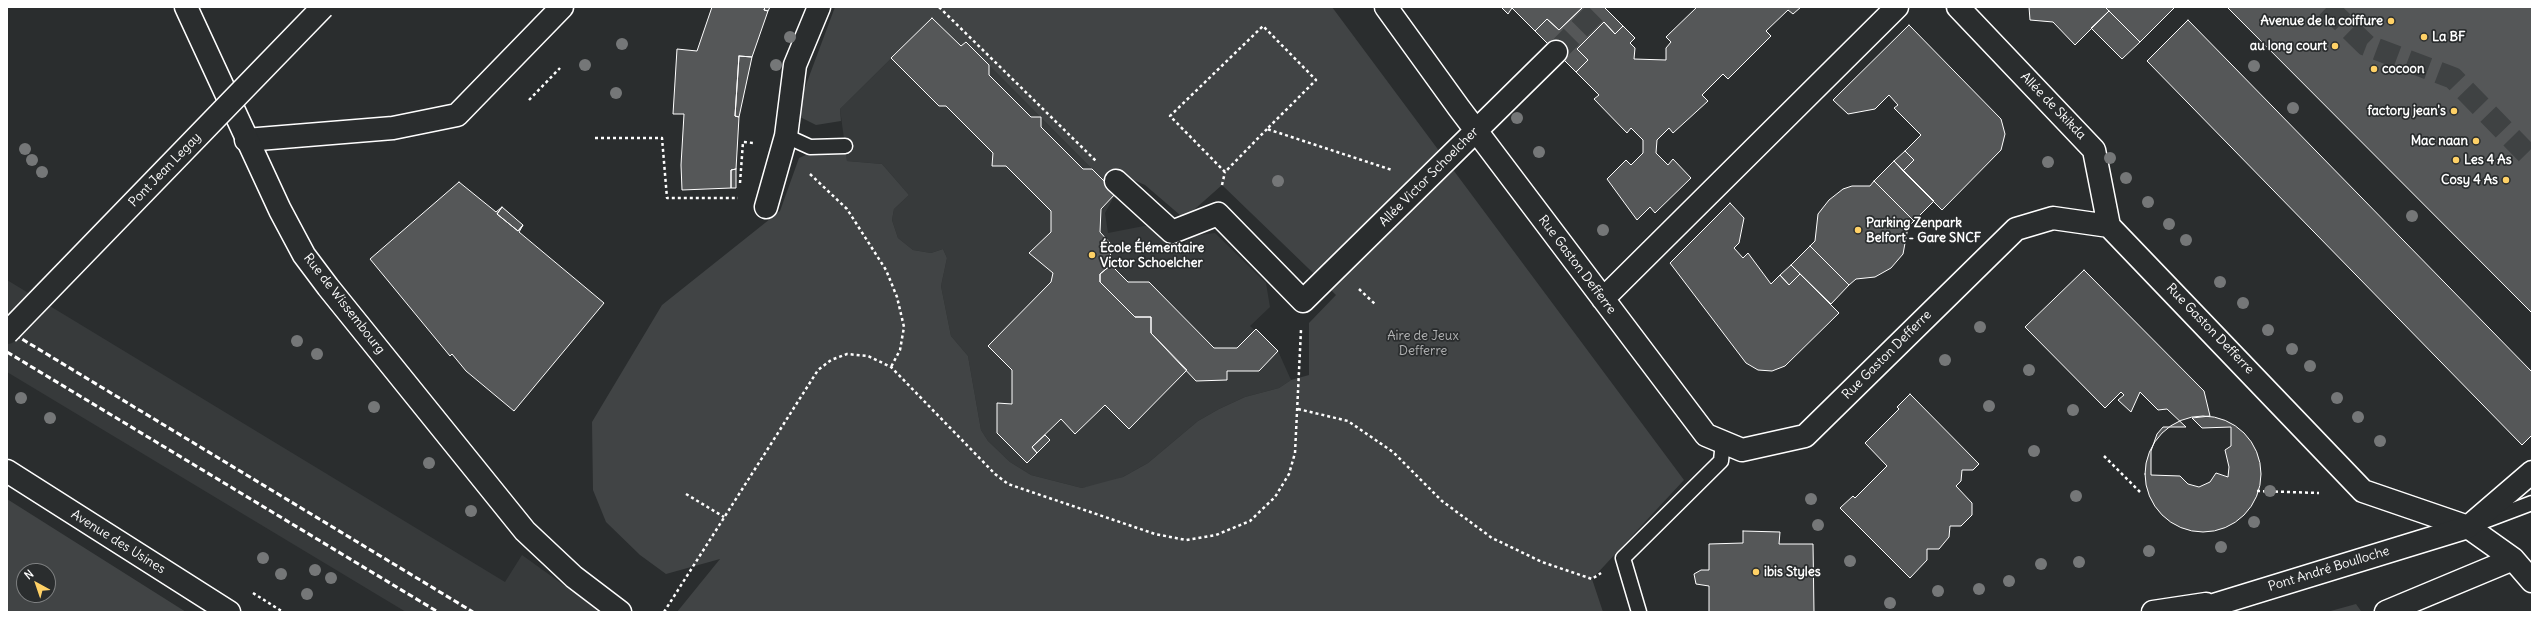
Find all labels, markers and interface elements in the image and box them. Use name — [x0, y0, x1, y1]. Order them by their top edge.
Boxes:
place label: Avenue de la coiffure — [2260, 13, 2383, 29]
marker: Avenue de la coiffure — [2386, 16, 2396, 26]
place label: La BF — [2432, 29, 2465, 45]
marker: La BF — [2419, 32, 2429, 42]
place label: au long court — [2250, 38, 2327, 54]
marker: au long court — [2330, 41, 2340, 51]
place label: cocoon — [2382, 61, 2424, 77]
marker: cocoon — [2369, 64, 2379, 74]
street label: Allée de Skikda — [2017, 69, 2089, 143]
place label: factory jean's — [2367, 103, 2446, 119]
marker: factory jean's — [2449, 106, 2459, 116]
street label: Allée Victor Schoelcher — [1376, 124, 1482, 230]
street label: Pont Jean Legay — [126, 130, 204, 210]
place label: Mac naan — [2411, 133, 2468, 149]
marker: Mac naan — [2471, 136, 2481, 146]
place label: Les 4 As — [2464, 152, 2512, 168]
marker: Les 4 As — [2451, 155, 2461, 165]
place label: Cosy 4 As — [2441, 172, 2498, 188]
marker: Cosy 4 As — [2501, 175, 2511, 185]
street label: Rue Gaston Defferre — [1535, 213, 1619, 317]
place label: Parking Zenpark Belfort - Gare SNCF — [1866, 215, 1981, 246]
marker: Parking Zenpark Belfort - Gare SNCF — [1853, 225, 1863, 235]
place label: École Élémentaire Victor Schoelcher — [1100, 240, 1204, 271]
marker: École Élémentaire Victor Schoelcher — [1087, 250, 1097, 260]
street label: Rue de Wissembourg — [300, 251, 388, 357]
street label: Rue Gaston Defferre — [2163, 281, 2257, 377]
street label: Rue Gaston Defferre — [1839, 307, 1935, 403]
park label: Aire de Jeux Defferre — [1387, 328, 1459, 359]
street label: Avenue des Usines — [68, 507, 168, 577]
street label: Pont André Boulloche — [2267, 543, 2391, 595]
north arrow — [16, 563, 56, 603]
place label: ibis Styles — [1764, 564, 1821, 580]
text: N — [22, 567, 36, 582]
marker: ibis Styles — [1751, 567, 1761, 577]

